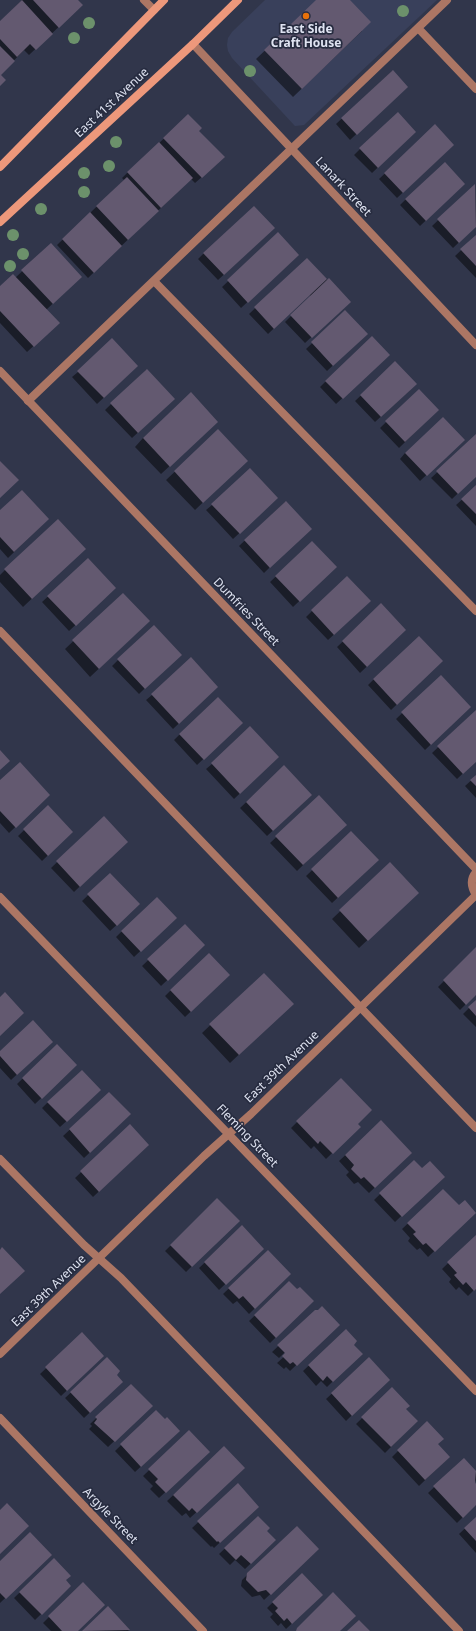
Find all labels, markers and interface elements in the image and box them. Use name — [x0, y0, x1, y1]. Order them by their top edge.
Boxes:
marker: East Side Craft House — [301, 11, 311, 21]
place label: East Side Craft House — [271, 23, 341, 51]
street label: East 41st Avenue — [72, 65, 152, 141]
street label: Lanark Street — [312, 155, 374, 219]
street label: Dumfries Street — [210, 575, 282, 649]
street label: East 39th Avenue — [242, 1028, 322, 1106]
street label: Fleming Street — [213, 1102, 281, 1170]
street label: East 39th Avenue — [9, 1252, 89, 1330]
street label: Argyle Street — [80, 1485, 140, 1547]

